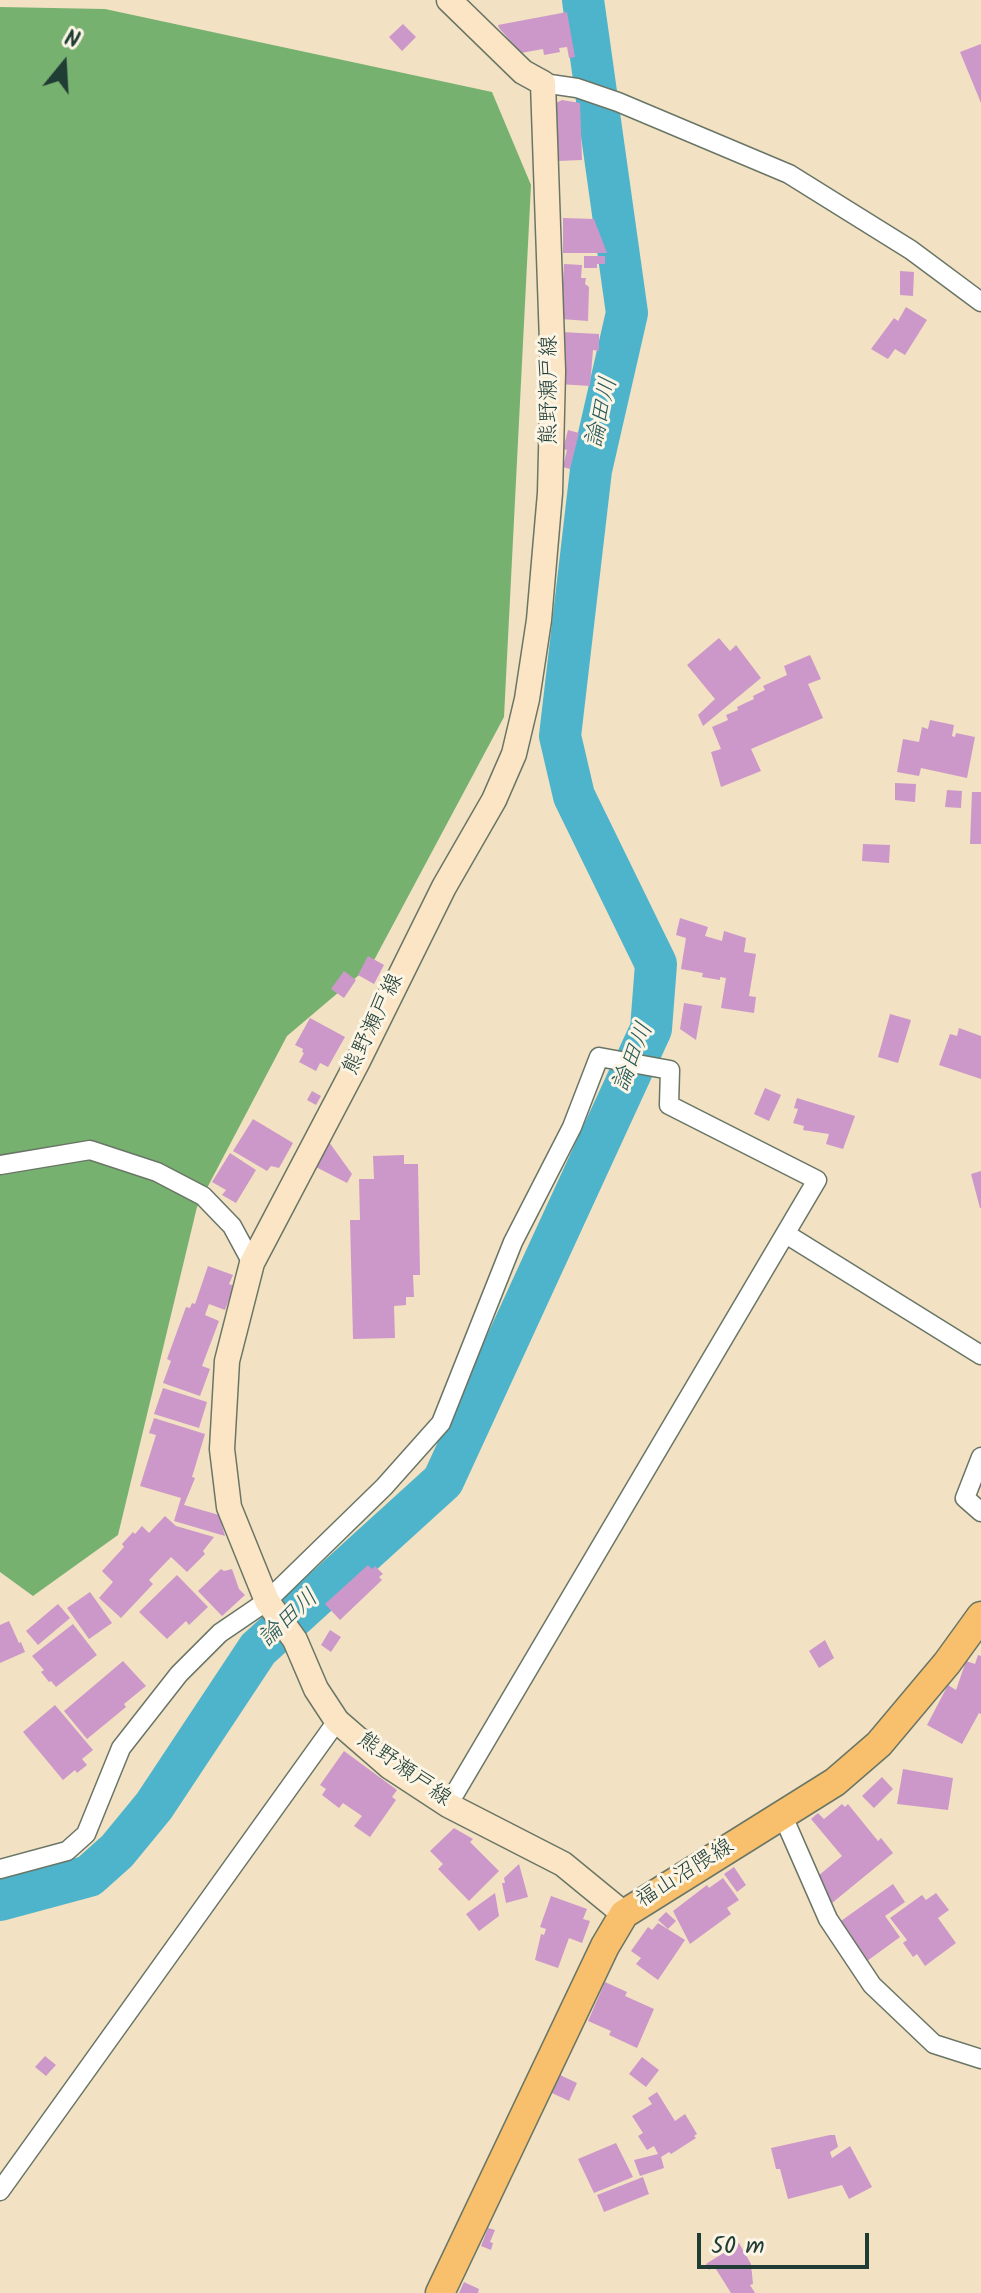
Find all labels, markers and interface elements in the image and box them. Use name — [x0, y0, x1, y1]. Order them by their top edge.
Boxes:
text: N — [60, 22, 84, 59]
north arrow — [24, 24, 104, 104]
street label: 熊野瀬戸線 — [538, 335, 564, 445]
water label: 論田川 — [582, 375, 626, 451]
street label: 熊野瀬戸線 — [339, 970, 411, 1080]
water label: 論田川 — [608, 1019, 662, 1097]
water label: 論田川 — [254, 1585, 326, 1655]
street label: 熊野瀬戸線 — [351, 1728, 455, 1814]
street label: 福山沼隈線 — [632, 1835, 740, 1915]
scale bar — [701, 2217, 873, 2267]
text: 50 m — [711, 2227, 765, 2266]

